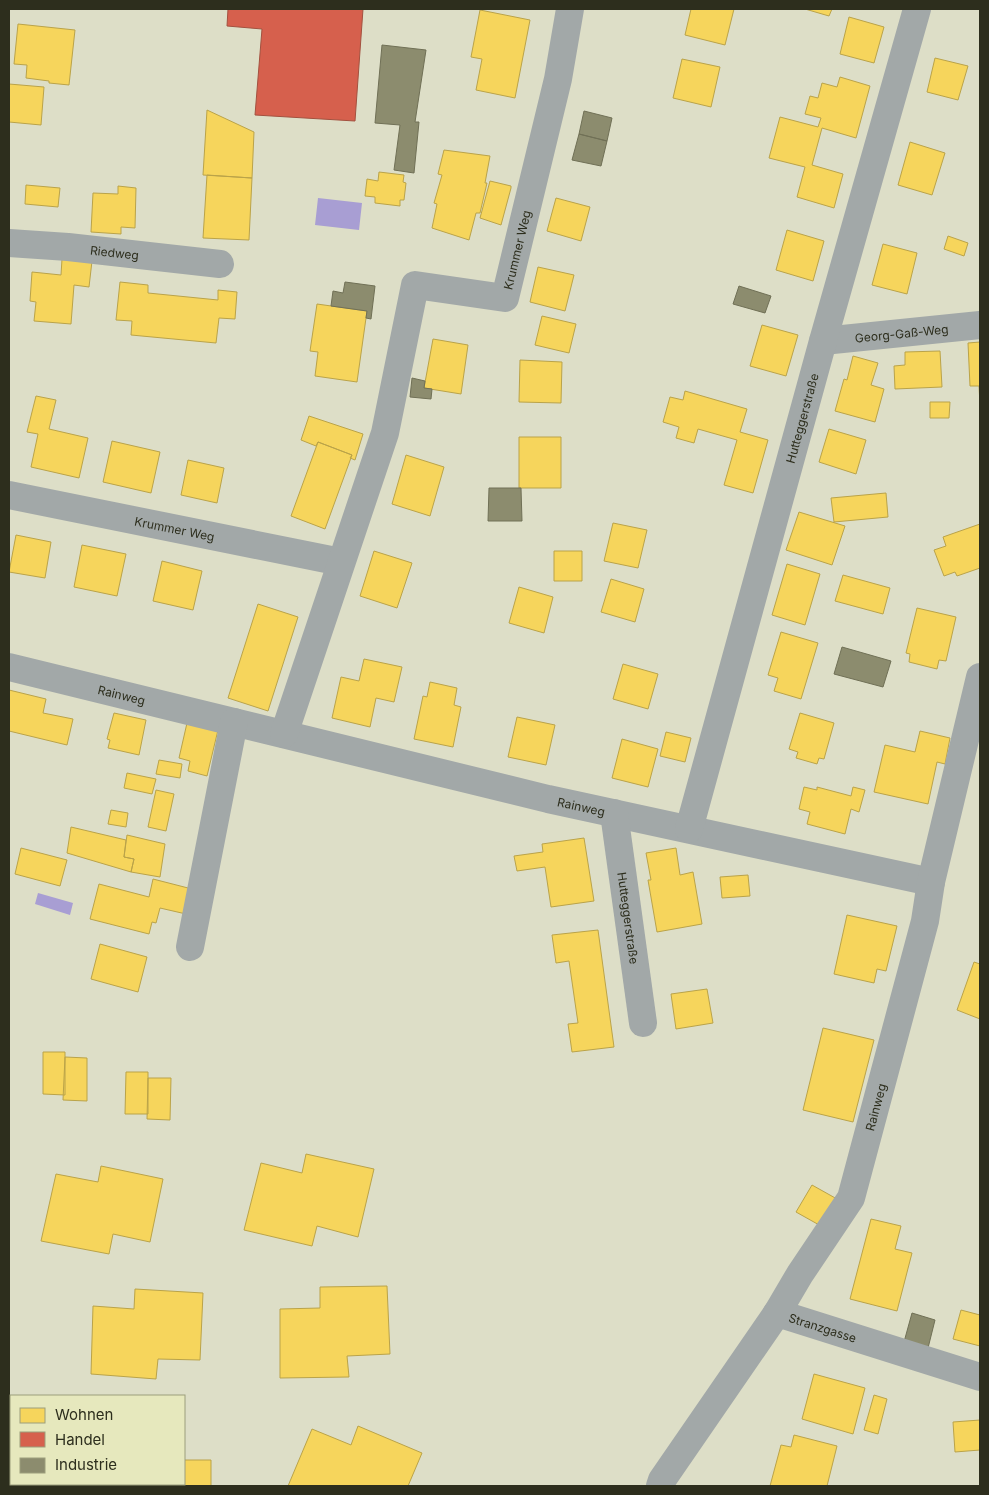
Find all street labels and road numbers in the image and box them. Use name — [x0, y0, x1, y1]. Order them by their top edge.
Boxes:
street label: Krummer Weg — [500, 209, 533, 291]
street label: Riedweg — [89, 242, 140, 262]
street label: Georg-Gaß-Weg — [854, 321, 949, 345]
street label: Hutteggerstraße — [782, 372, 821, 465]
street label: Krummer Weg — [133, 513, 216, 544]
street label: Rainweg — [96, 682, 147, 708]
street label: Rainweg — [556, 794, 607, 819]
street label: Hutteggerstraße — [615, 871, 642, 965]
street label: Rainweg — [862, 1082, 889, 1132]
street label: Stranzgasse — [787, 1310, 859, 1345]

